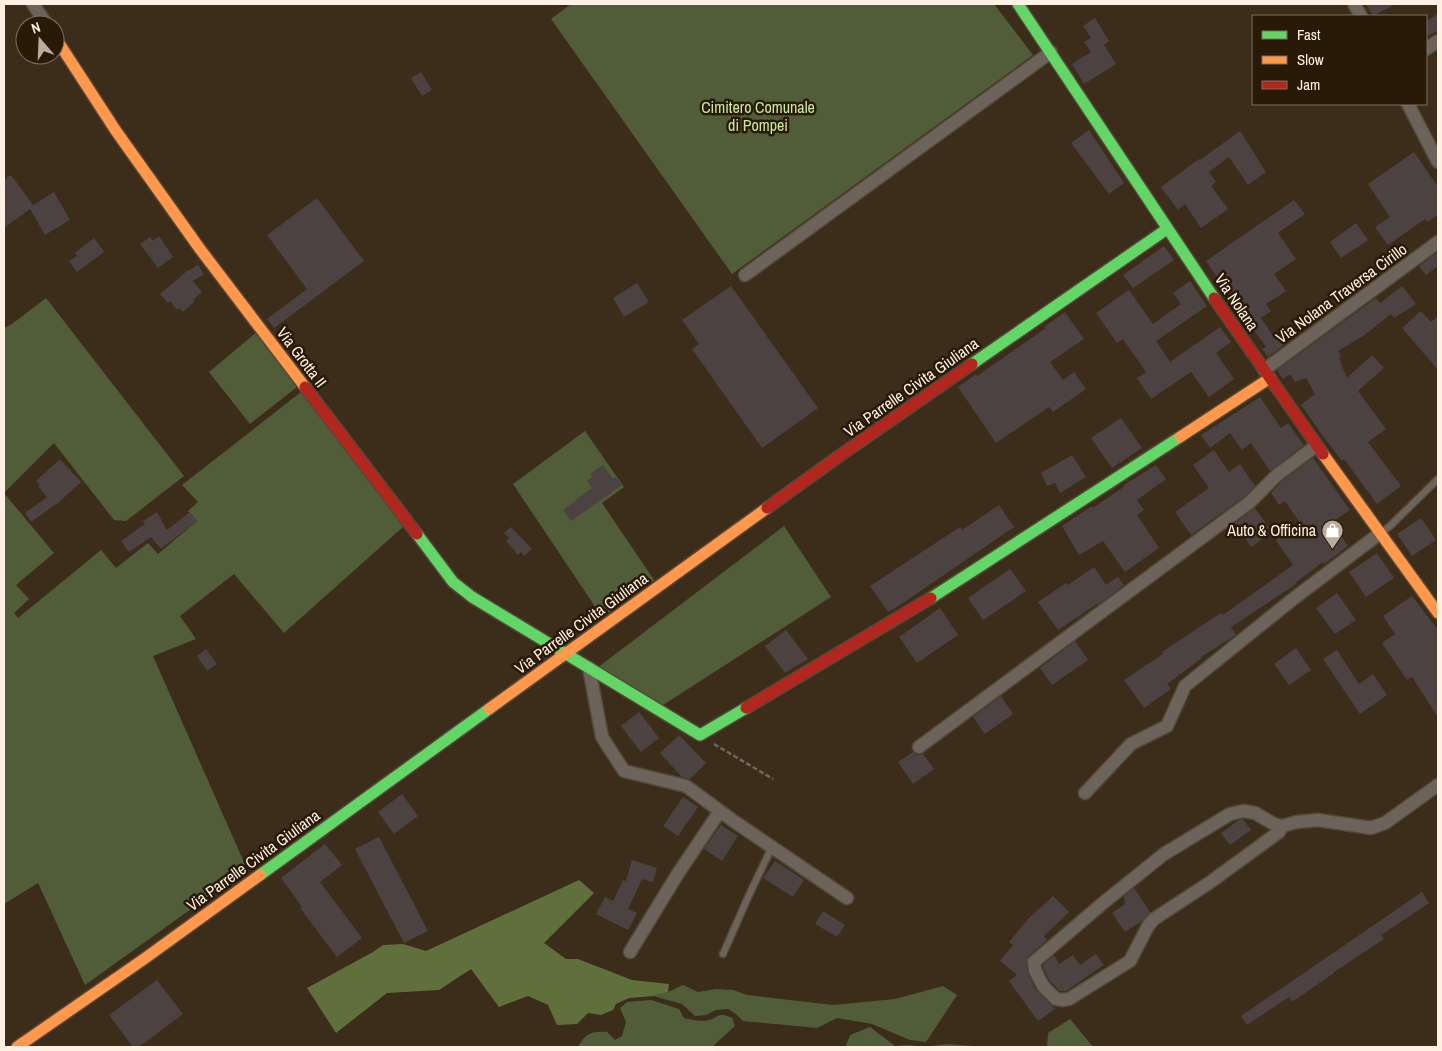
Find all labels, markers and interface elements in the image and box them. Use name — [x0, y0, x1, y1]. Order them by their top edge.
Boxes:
north arrow — [15, 15, 65, 65]
legend — [1252, 15, 1427, 105]
text: N — [29, 18, 43, 38]
text: Fast — [1297, 24, 1321, 45]
text: Slow — [1297, 49, 1324, 70]
text: Jam — [1297, 74, 1320, 95]
park label: Cimitero Comunale di Pompei — [701, 96, 815, 136]
street label: Via Nolana Traversa Cirillo — [1271, 238, 1411, 348]
street label: Via Nolana — [1210, 269, 1265, 336]
street label: Via Grotta II — [272, 322, 332, 392]
street label: Via Parrelle Civita Giuliana — [839, 332, 983, 442]
shop icon: Auto & Officina — [1320, 518, 1344, 549]
place label: Auto & Officina — [1226, 519, 1317, 541]
street label: Via Parrelle Civita Giuliana — [510, 567, 653, 679]
street label: Via Parrelle Civita Giuliana — [182, 804, 325, 916]

